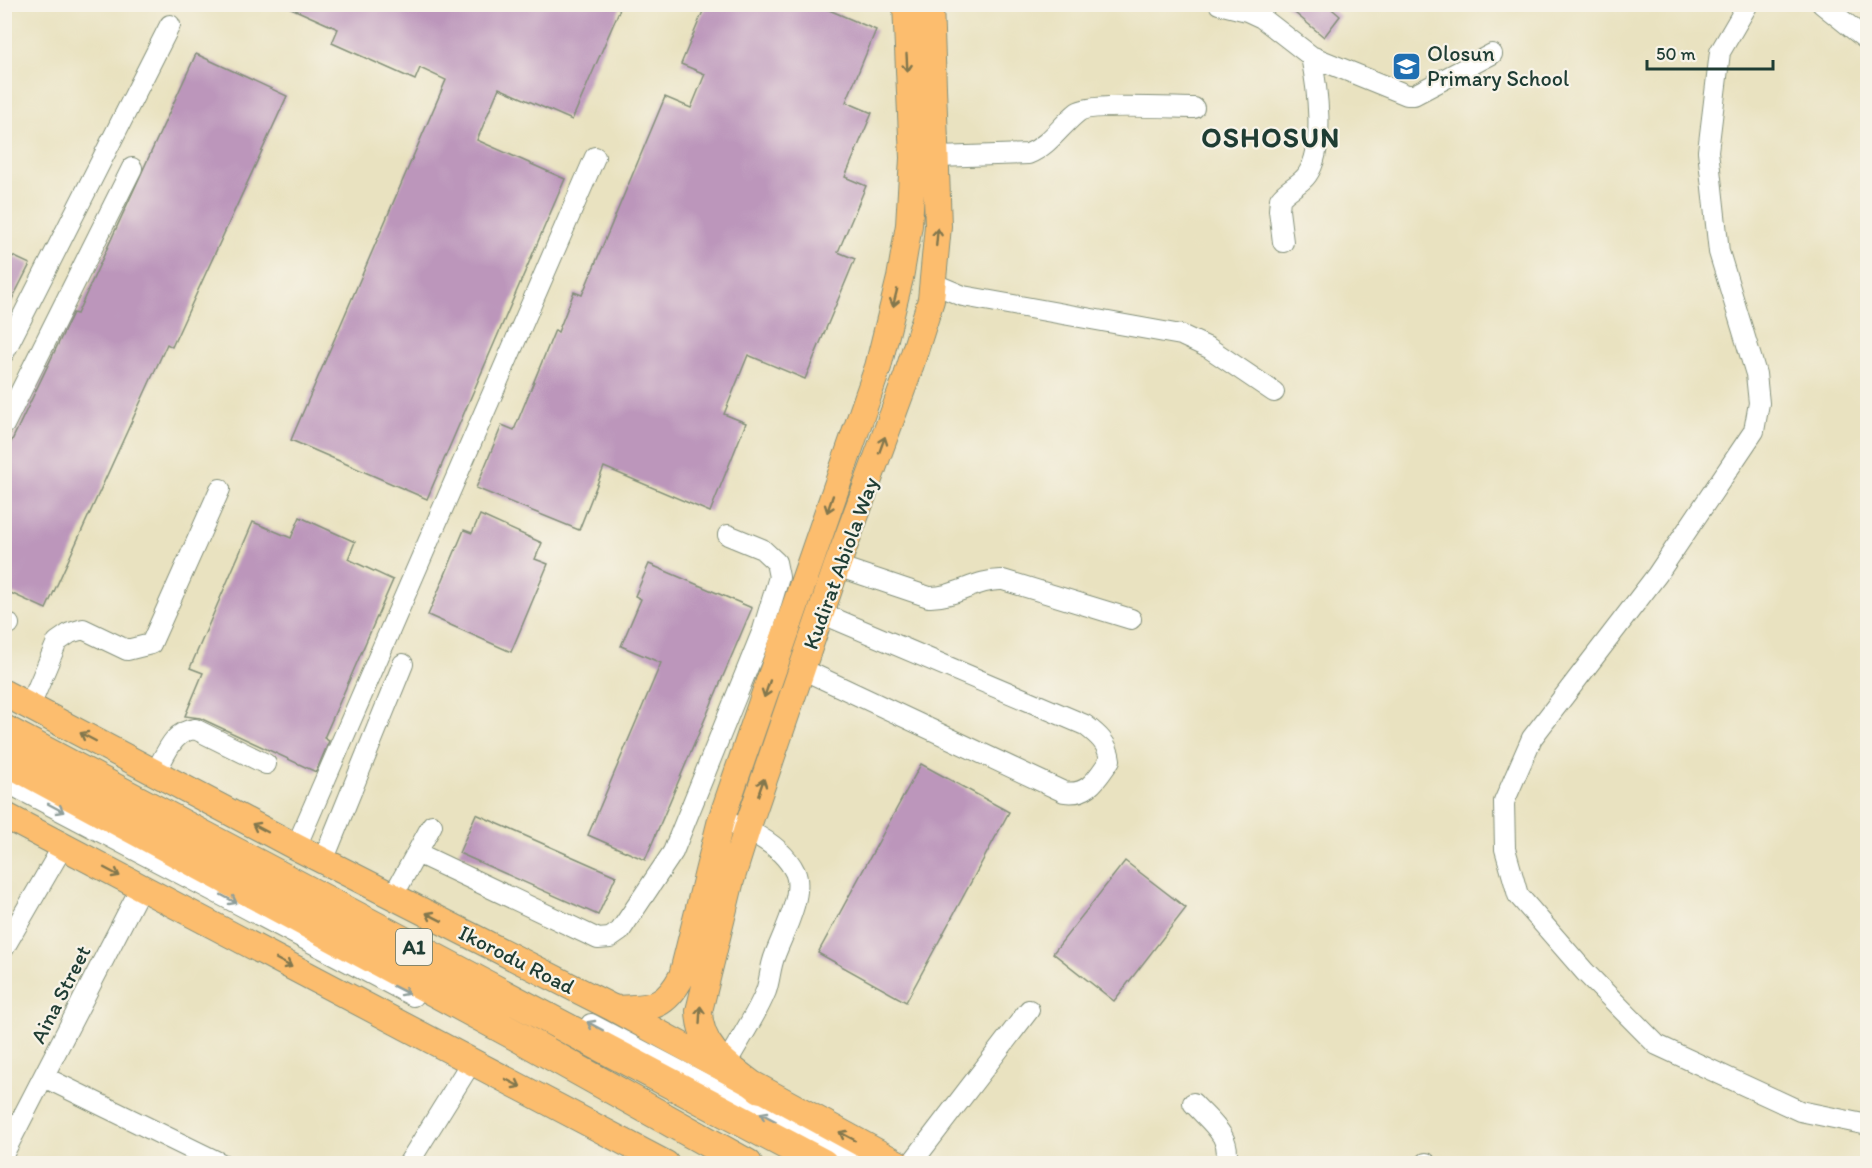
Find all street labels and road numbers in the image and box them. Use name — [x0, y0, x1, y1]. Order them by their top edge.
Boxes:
street label: Kudirat Abiola Way — [797, 473, 884, 653]
street label: Ikorodu Road — [454, 919, 579, 1000]
road number: A1 — [396, 929, 432, 965]
street label: Aina Street — [24, 941, 97, 1048]

